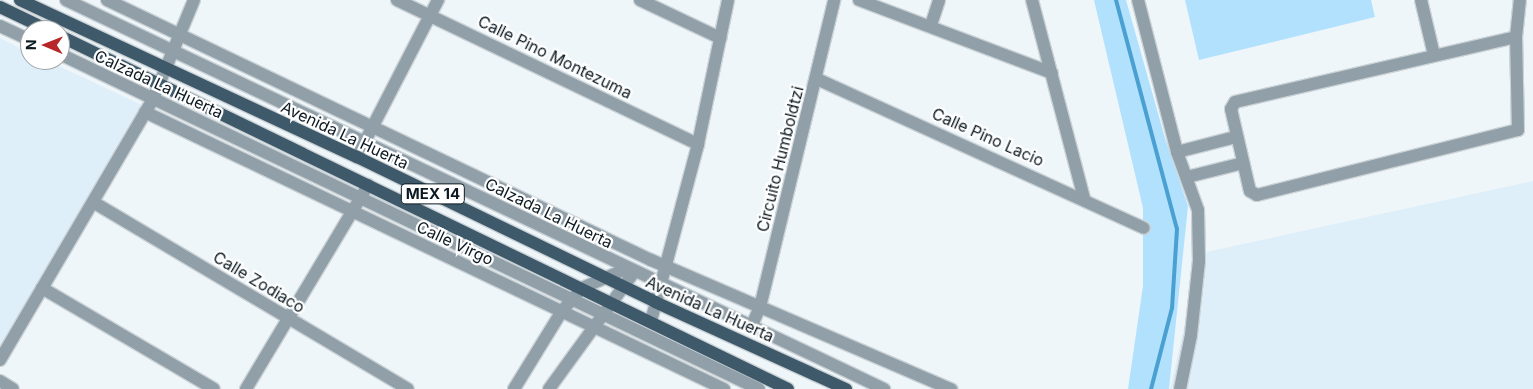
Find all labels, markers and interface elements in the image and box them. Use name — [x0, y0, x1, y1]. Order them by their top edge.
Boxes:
street label: Calle Pino Montezuma — [475, 11, 635, 103]
north arrow — [20, 20, 70, 70]
text: N — [22, 39, 39, 50]
street label: Calzada La Huerta — [92, 46, 226, 122]
street label: Circuito Humboldtzi — [753, 84, 807, 234]
street label: Avenida La Huerta — [278, 97, 412, 173]
street label: Calle Pino Lacio — [929, 104, 1047, 170]
street label: Calzada La Huerta — [482, 174, 616, 252]
road number: MEX 14 — [400, 182, 466, 206]
street label: Calle Virgo — [414, 217, 496, 269]
street label: Calle Zodiaco — [210, 247, 308, 317]
street label: Avenida La Huerta — [643, 272, 777, 346]

